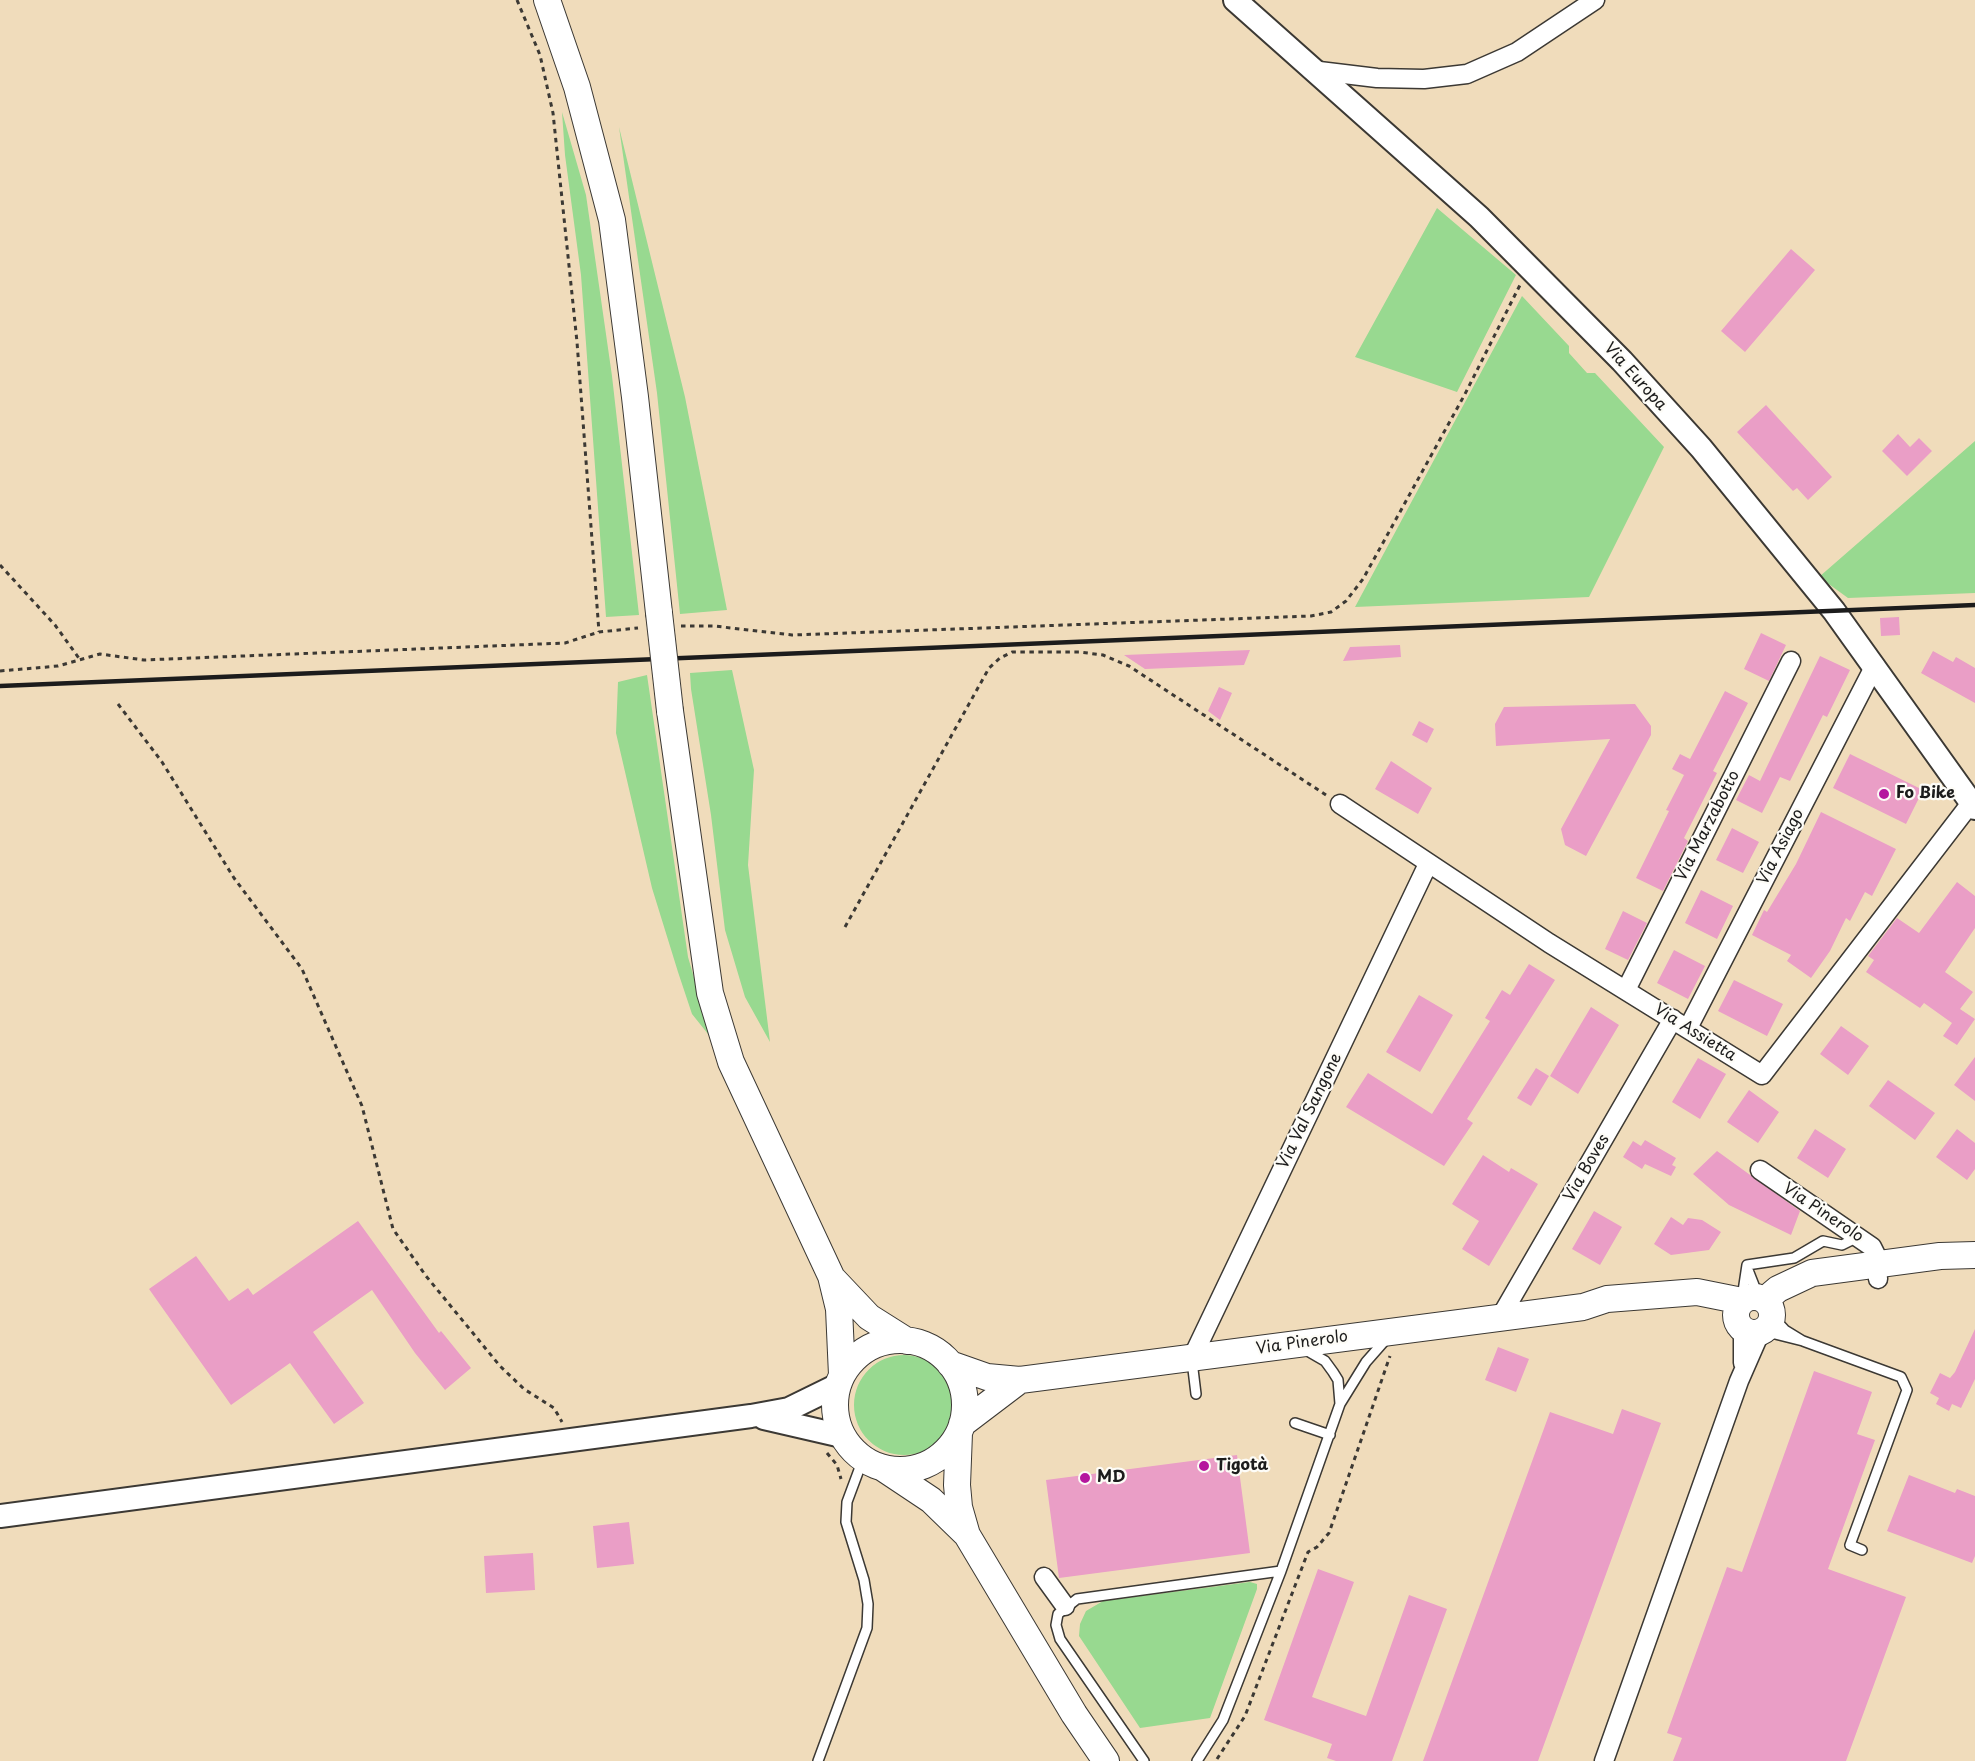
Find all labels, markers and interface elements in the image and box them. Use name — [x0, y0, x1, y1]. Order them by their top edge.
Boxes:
street label: Via Europa — [1600, 339, 1670, 415]
street label: Via Marzabotto — [1672, 768, 1744, 884]
place label: Fo Bike — [1896, 784, 1955, 804]
marker: Fo Bike — [1877, 787, 1891, 801]
street label: Via Asiago — [1754, 806, 1808, 888]
street label: Via Assietta — [1650, 1000, 1740, 1066]
street label: Via Val Sangone — [1274, 1050, 1346, 1172]
street label: Via Boves — [1560, 1131, 1614, 1205]
street label: Via Pinerolo — [1779, 1179, 1867, 1247]
street label: Via Pinerolo — [1255, 1327, 1349, 1359]
place label: Tigotà — [1216, 1456, 1268, 1476]
marker: Tigotà — [1197, 1459, 1211, 1473]
place label: MD — [1097, 1468, 1126, 1488]
marker: MD — [1078, 1471, 1092, 1485]

